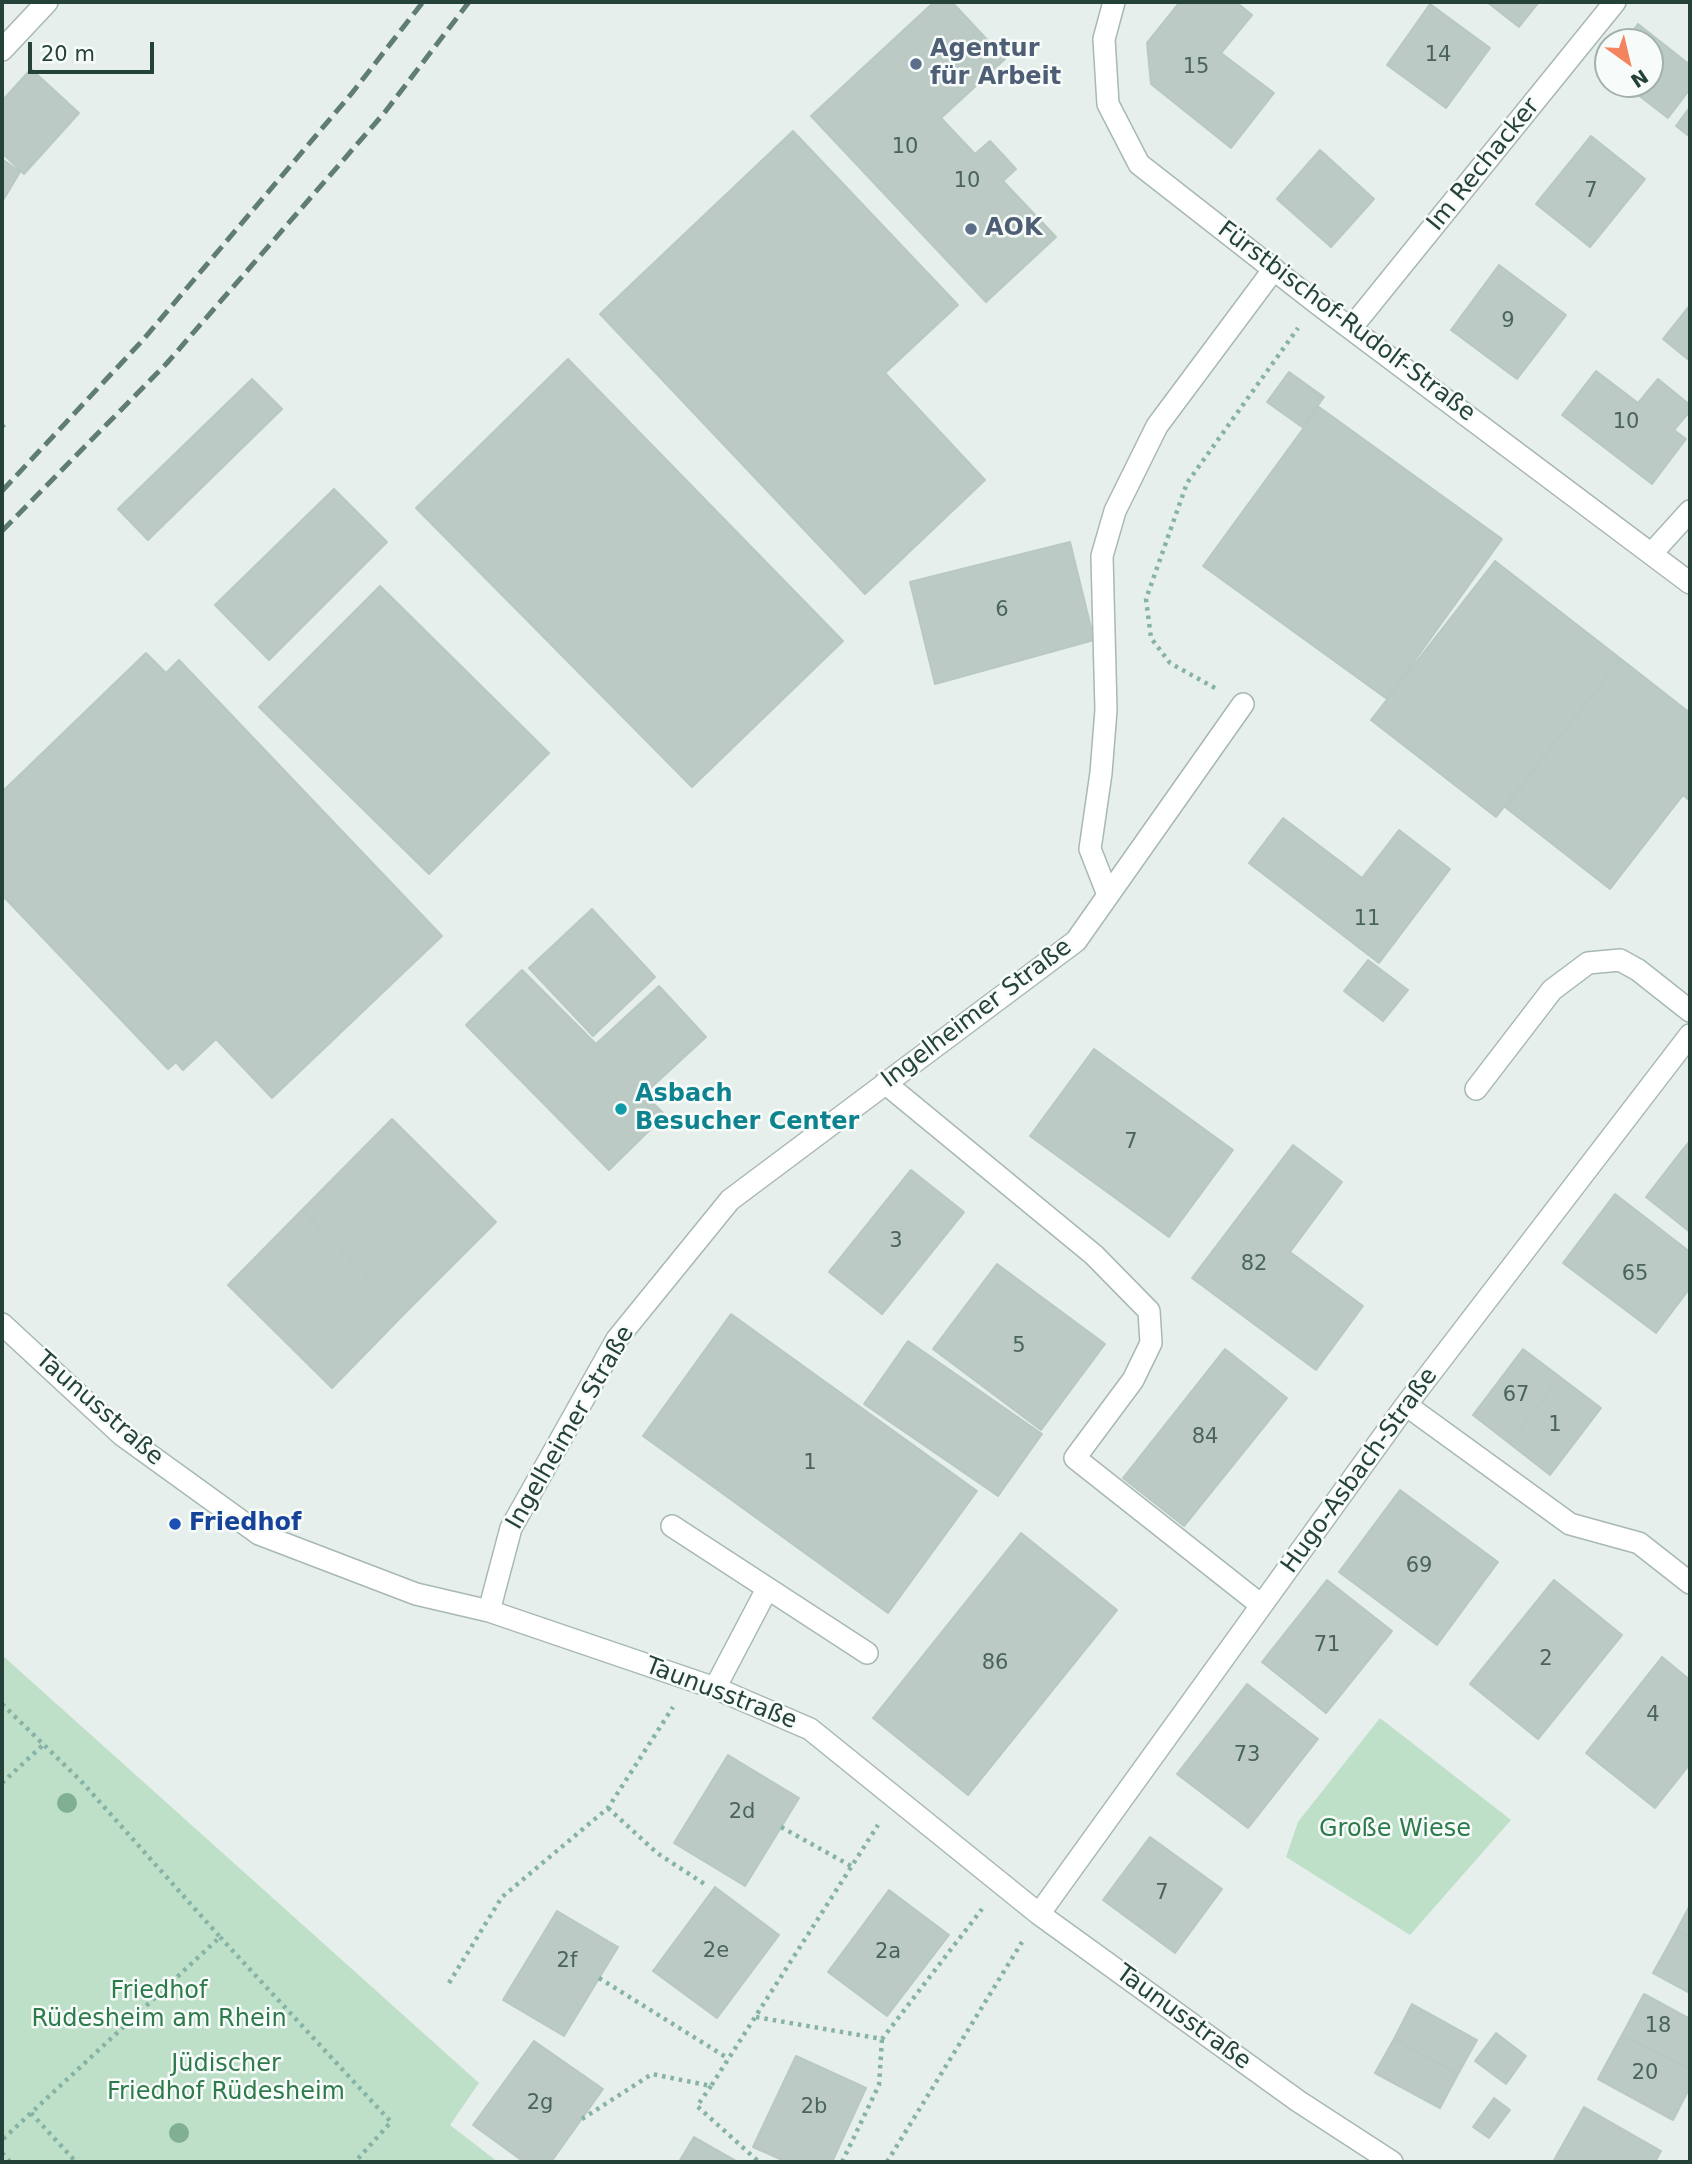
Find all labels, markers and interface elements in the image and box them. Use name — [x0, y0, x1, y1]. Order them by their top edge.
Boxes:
scale bar — [32, 28, 158, 72]
north arrow — [1594, 28, 1664, 98]
place label: Agentur für Arbeit — [930, 36, 1061, 92]
text: 20 m — [41, 42, 95, 66]
house number: 14 — [1425, 43, 1451, 69]
house number: 15 — [1183, 55, 1209, 81]
marker: Agentur für Arbeit — [908, 56, 924, 72]
text: N — [1627, 65, 1652, 92]
street label: Im Rechacker — [1422, 93, 1546, 237]
house number: 10 — [892, 135, 918, 161]
house number: 10 — [954, 169, 980, 195]
house number: 7 — [1584, 179, 1598, 205]
place label: AOK — [985, 215, 1043, 243]
street label: Fürstbischof-Rudolf-Straße — [1212, 216, 1480, 428]
marker: AOK — [963, 221, 979, 237]
house number: 9 — [1501, 309, 1515, 335]
house number: 10 — [1613, 410, 1639, 436]
house number: 6 — [995, 598, 1009, 624]
house number: 11 — [1354, 907, 1380, 933]
street label: Ingelheimer Straße — [876, 933, 1078, 1095]
place label: Asbach Besucher Center — [635, 1081, 859, 1137]
marker: Asbach Besucher Center — [613, 1101, 629, 1117]
house number: 7 — [1124, 1130, 1138, 1156]
house number: 3 — [889, 1229, 903, 1255]
house number: 82 — [1241, 1252, 1267, 1278]
house number: 65 — [1622, 1262, 1648, 1288]
street label: Ingelheimer Straße — [501, 1321, 641, 1535]
house number: 5 — [1012, 1334, 1026, 1360]
street label: Taunusstraße — [29, 1346, 169, 1472]
street label: Hugo-Asbach-Straße — [1276, 1363, 1444, 1579]
house number: 67 — [1503, 1383, 1529, 1409]
house number: 1 — [1548, 1413, 1562, 1439]
house number: 84 — [1192, 1425, 1218, 1451]
house number: 1 — [803, 1451, 817, 1477]
place label: Friedhof — [189, 1510, 301, 1538]
marker: Friedhof — [167, 1516, 183, 1532]
house number: 69 — [1406, 1554, 1432, 1580]
house number: 71 — [1314, 1633, 1340, 1659]
house number: 2 — [1539, 1647, 1553, 1673]
house number: 86 — [982, 1651, 1008, 1677]
street label: Taunusstraße — [641, 1652, 801, 1736]
house number: 4 — [1646, 1703, 1660, 1729]
house number: 73 — [1234, 1743, 1260, 1769]
house number: 2d — [729, 1800, 755, 1826]
park label: Große Wiese — [1319, 1816, 1471, 1844]
house number: 7 — [1155, 1881, 1169, 1907]
house number: 2e — [703, 1939, 729, 1965]
house number: 2a — [875, 1940, 901, 1966]
house number: 2f — [557, 1949, 577, 1975]
street label: Taunusstraße — [1110, 1959, 1256, 2077]
park label: Friedhof Rüdesheim am Rhein — [31, 1978, 287, 2034]
house number: 18 — [1645, 2014, 1671, 2040]
park label: Jüdischer Friedhof Rüdesheim — [107, 2051, 345, 2107]
house number: 20 — [1632, 2061, 1658, 2087]
house number: 2g — [527, 2091, 553, 2117]
house number: 2b — [801, 2095, 827, 2121]

